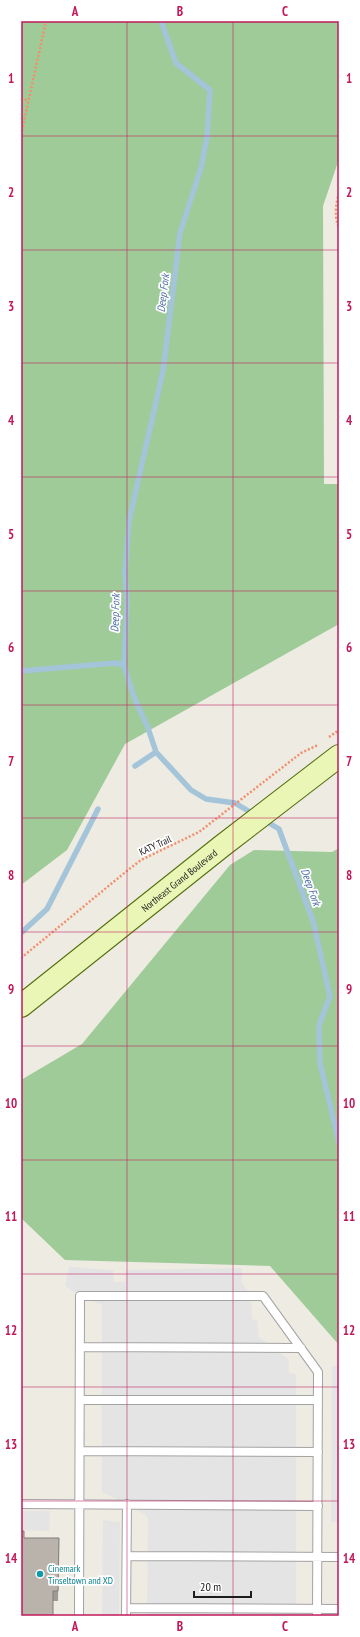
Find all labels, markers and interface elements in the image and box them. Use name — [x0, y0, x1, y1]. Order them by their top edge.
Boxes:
text: A — [71, 3, 79, 20]
text: B — [177, 3, 183, 20]
text: C — [282, 3, 288, 20]
text: 1 — [8, 70, 14, 87]
text: 1 — [346, 70, 352, 87]
text: 2 — [8, 184, 14, 201]
text: 2 — [346, 184, 352, 201]
water label: Deep Fork — [154, 271, 173, 313]
text: 3 — [8, 298, 14, 315]
text: 3 — [346, 298, 352, 315]
text: 4 — [8, 412, 15, 429]
text: 4 — [346, 412, 353, 429]
text: 5 — [8, 526, 14, 543]
text: 5 — [346, 526, 352, 543]
water label: Deep Fork — [107, 592, 123, 632]
text: 6 — [8, 639, 14, 656]
text: 6 — [346, 639, 352, 656]
text: 7 — [8, 753, 14, 770]
text: 7 — [346, 753, 352, 770]
street label: KATY Trail — [137, 832, 174, 859]
street label: Northeast Grand Boulevard — [139, 846, 220, 915]
text: 8 — [8, 867, 14, 884]
water label: Deep Fork — [298, 867, 325, 909]
text: 8 — [346, 867, 352, 884]
text: 9 — [8, 981, 14, 998]
text: 9 — [346, 981, 352, 998]
text: 10 — [5, 1095, 17, 1112]
text: 10 — [343, 1095, 355, 1112]
text: 11 — [5, 1208, 17, 1225]
text: 11 — [343, 1208, 355, 1225]
text: 12 — [5, 1322, 17, 1339]
text: 12 — [343, 1322, 355, 1339]
text: 13 — [5, 1436, 17, 1453]
text: 13 — [343, 1436, 355, 1453]
text: 14 — [5, 1550, 18, 1567]
text: 14 — [343, 1550, 356, 1567]
place label: Cinemark Tinseltown and XD — [48, 1562, 113, 1587]
marker: Cinemark Tinseltown and XD — [35, 1569, 45, 1579]
scale bar — [194, 1573, 251, 1599]
text: 20 m — [200, 1579, 221, 1594]
text: A — [71, 1618, 79, 1635]
text: B — [177, 1618, 183, 1635]
text: C — [282, 1618, 288, 1635]

